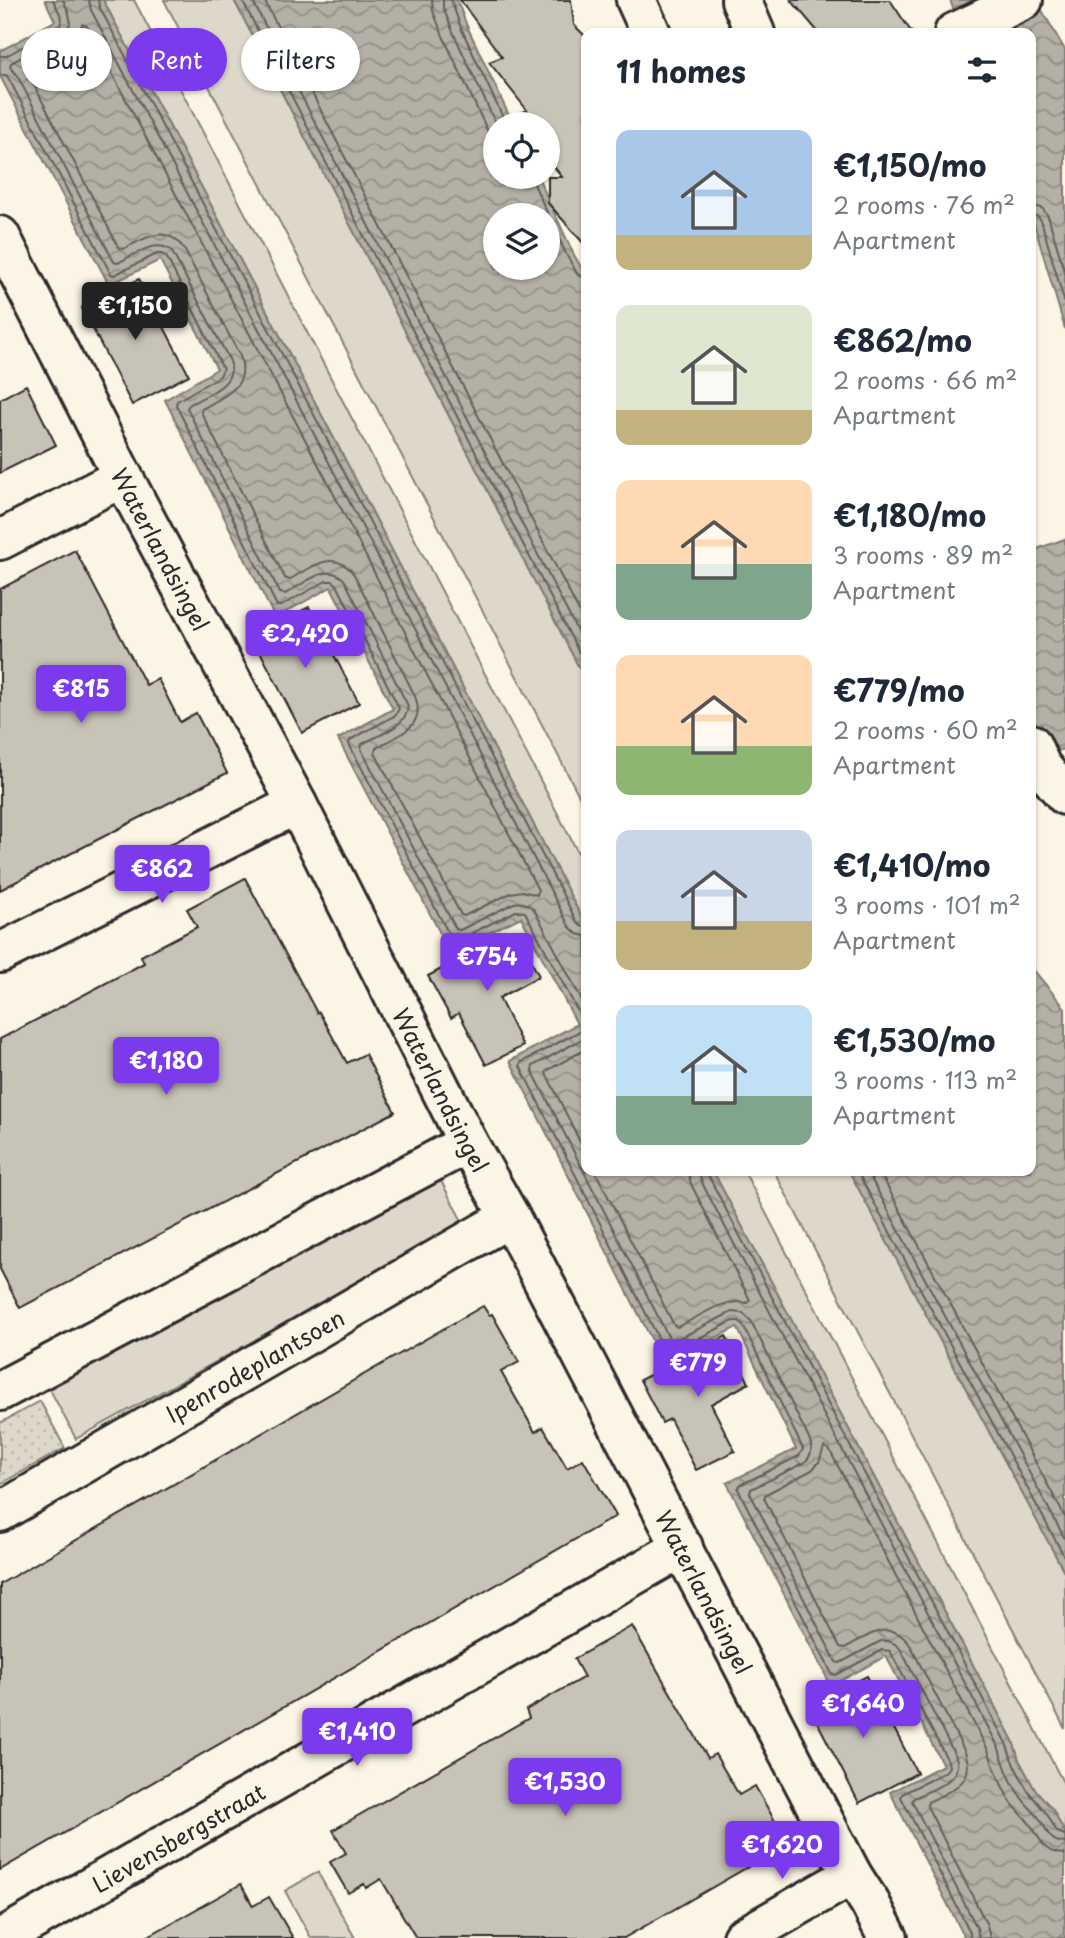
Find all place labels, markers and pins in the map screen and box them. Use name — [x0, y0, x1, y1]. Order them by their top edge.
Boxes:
pin: €1,150 — [78, 282, 192, 342]
pin: €2,420 — [248, 610, 362, 670]
pin: €815 — [40, 666, 122, 725]
pin: €862 — [121, 846, 203, 905]
pin: €754 — [446, 934, 528, 993]
pin: €1,180 — [109, 1038, 223, 1097]
pin: €779 — [657, 1340, 739, 1399]
pin: €1,640 — [806, 1680, 920, 1740]
pin: €1,410 — [300, 1708, 414, 1768]
pin: €1,530 — [508, 1758, 622, 1818]
pin: €1,620 — [725, 1822, 839, 1881]

